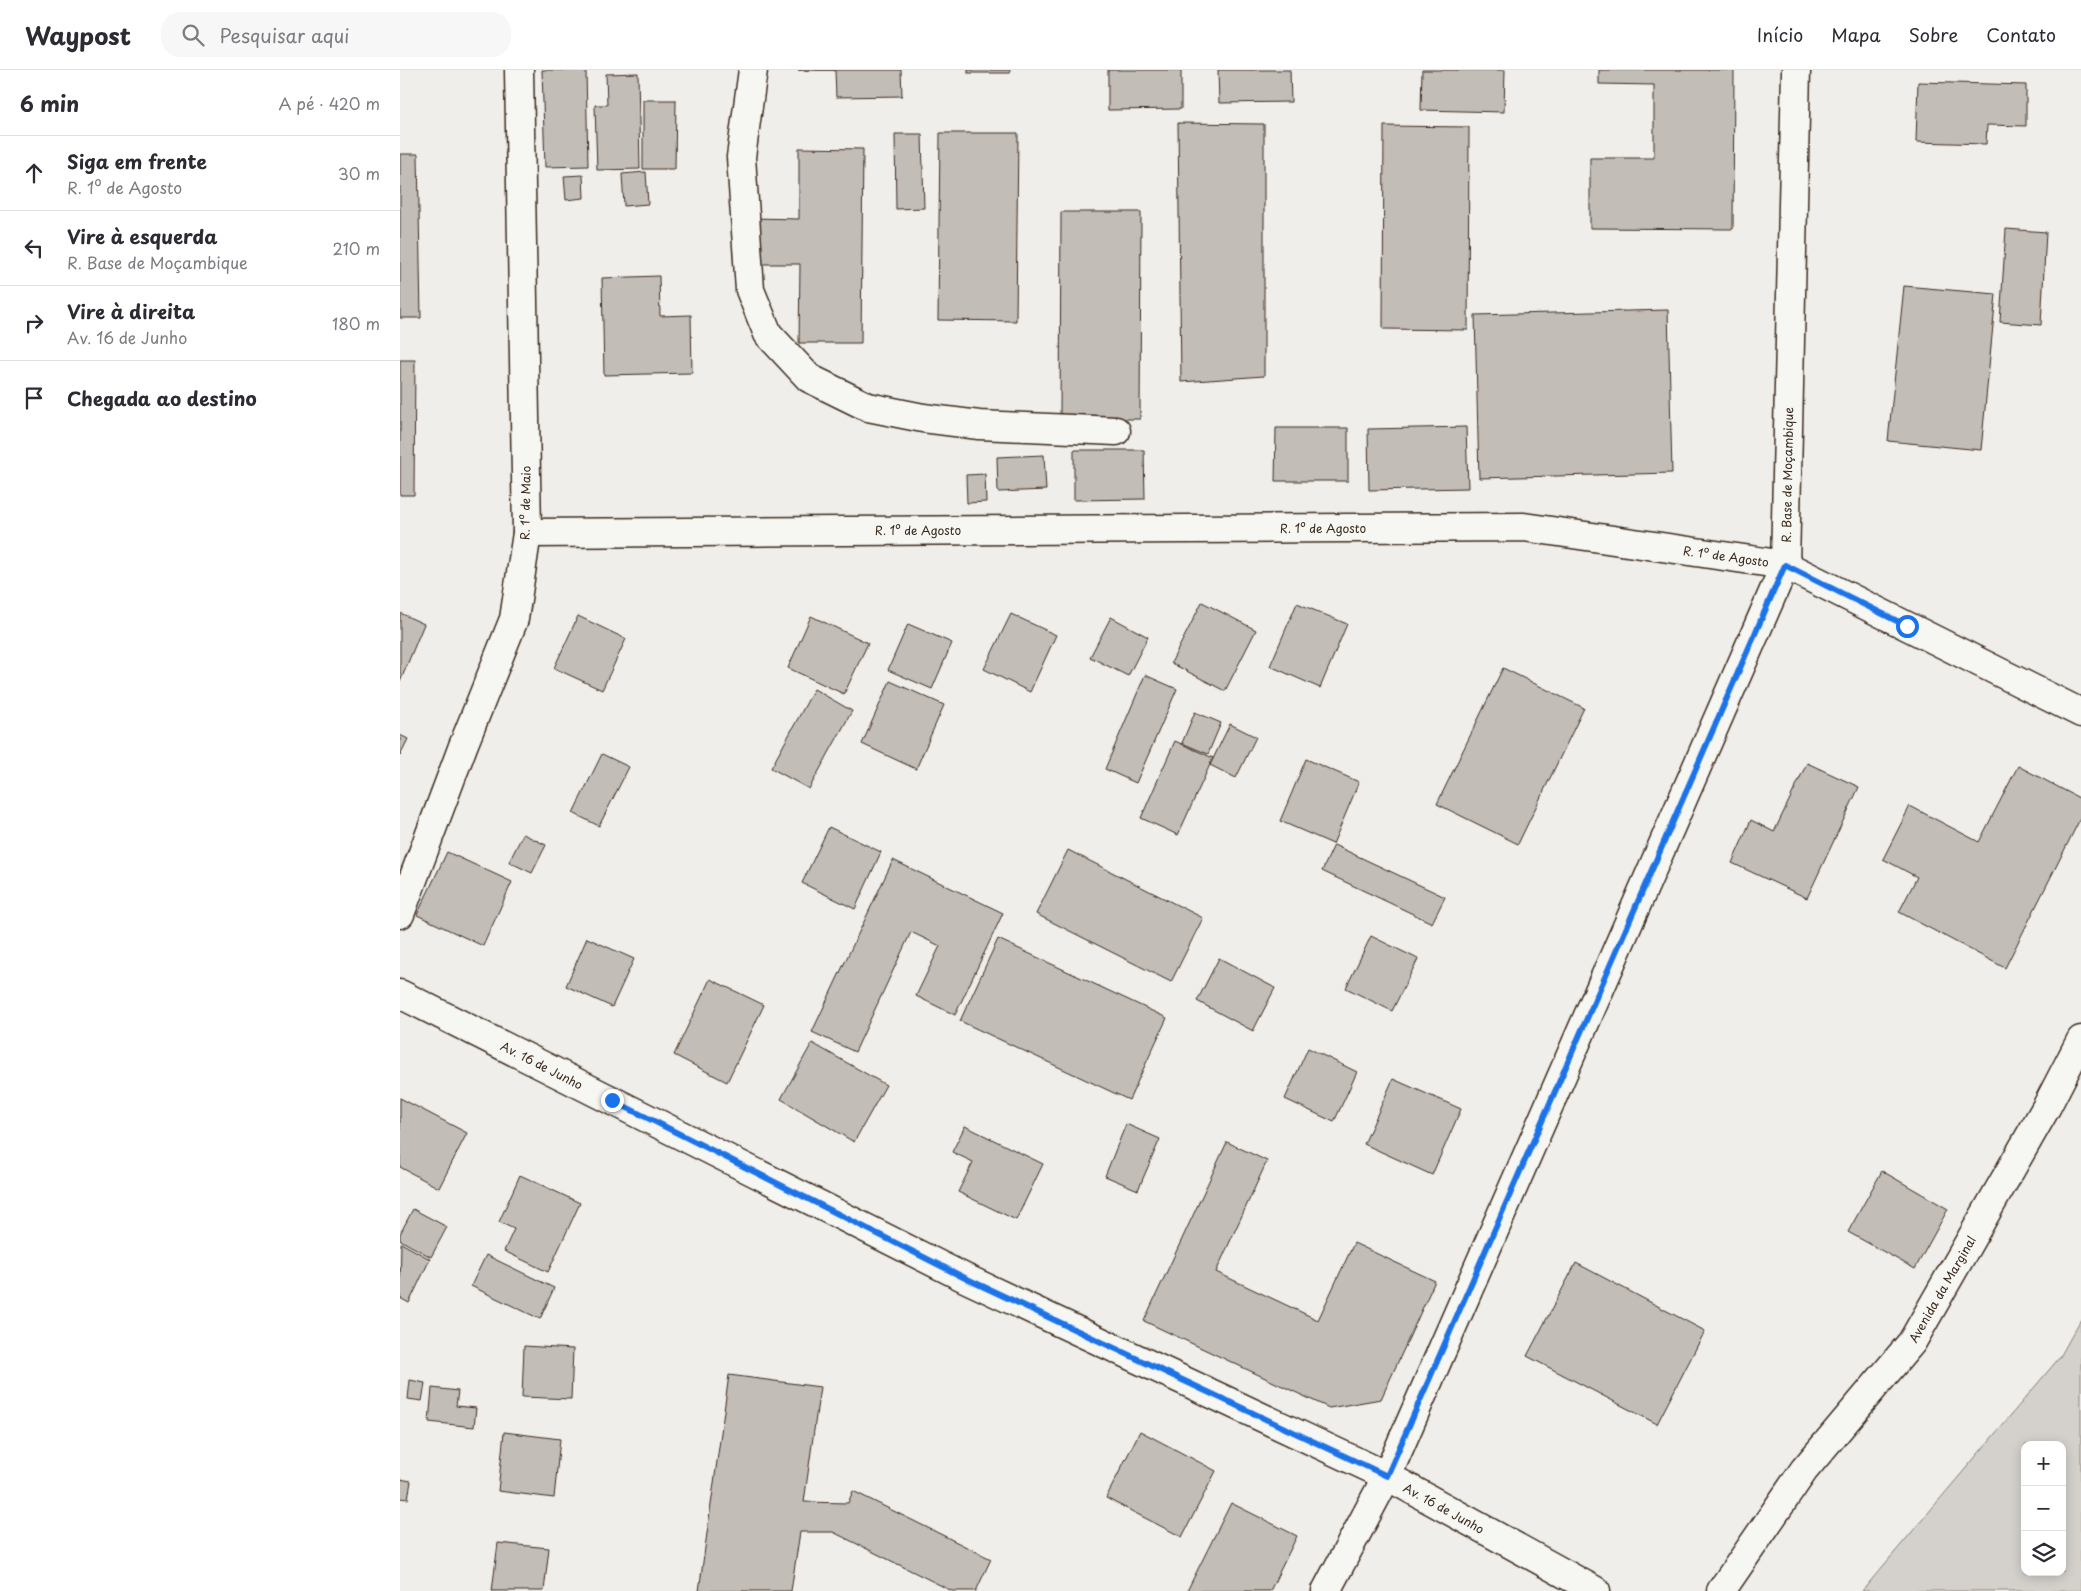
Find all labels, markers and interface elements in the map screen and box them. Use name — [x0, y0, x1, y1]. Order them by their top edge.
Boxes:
search box — [161, 12, 511, 57]
text: Waypost — [25, 17, 131, 53]
icon: search — [179, 21, 207, 49]
text: Pesquisar aqui — [219, 21, 350, 49]
text: Início — [1757, 21, 1803, 48]
text: Mapa — [1831, 21, 1881, 48]
text: Sobre — [1909, 21, 1958, 48]
text: Contato — [1986, 21, 2056, 48]
text: 6 min — [20, 87, 79, 119]
text: A pé · 420 m — [279, 91, 380, 115]
text: Siga em frente — [67, 147, 207, 175]
icon: ahead — [20, 159, 48, 187]
text: 30 m — [338, 161, 380, 185]
text: R. 1º de Agosto — [67, 175, 182, 199]
text: Vire à esquerda — [67, 222, 218, 250]
icon: left — [20, 234, 48, 262]
text: 210 m — [332, 236, 380, 260]
text: R. Base de Moçambique — [67, 250, 248, 274]
text: Vire à direita — [67, 297, 195, 325]
icon: right — [20, 309, 48, 337]
text: 180 m — [332, 311, 380, 335]
text: Av. 16 de Junho — [67, 325, 187, 349]
icon: arrive — [20, 384, 48, 412]
text: Chegada ao destino — [67, 384, 257, 412]
street label: R. Base de Moçambique — [1777, 407, 1797, 543]
street label: R. 1º de Maio — [515, 465, 535, 540]
street label: R. 1º de Agosto — [1280, 519, 1367, 537]
street label: R. 1º de Agosto — [875, 521, 962, 539]
street label: R. 1º de Agosto — [1682, 541, 1770, 571]
route start — [1896, 615, 1919, 638]
street label: Av. 16 de Junho — [498, 1037, 586, 1094]
route end — [601, 1089, 624, 1112]
street label: Avenida da Marginal — [1904, 1232, 1980, 1346]
map controls — [2021, 1441, 2066, 1576]
button: + — [2021, 1441, 2066, 1486]
street label: Av. 16 de Junho — [1400, 1478, 1488, 1538]
button: − — [2021, 1486, 2066, 1531]
button: layers — [2021, 1531, 2066, 1576]

